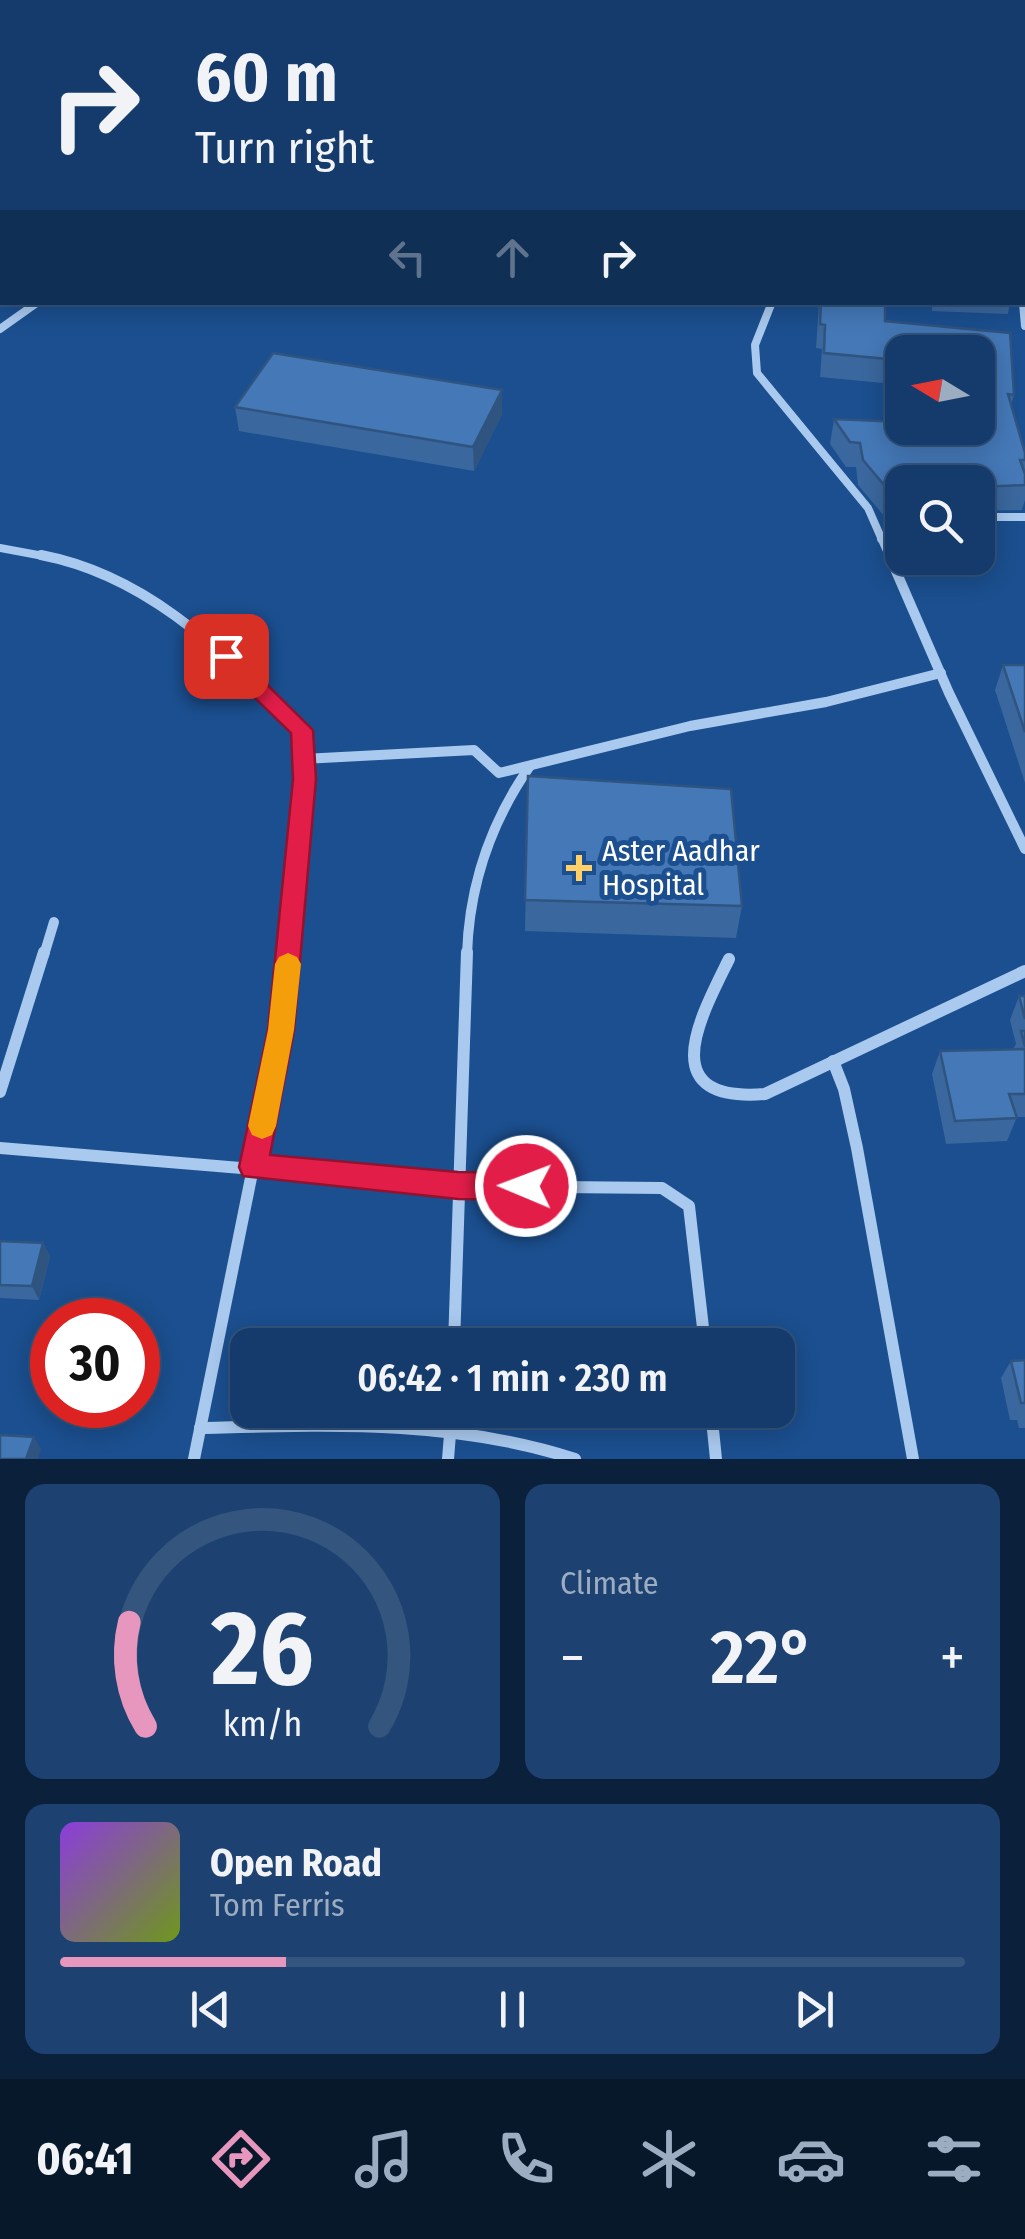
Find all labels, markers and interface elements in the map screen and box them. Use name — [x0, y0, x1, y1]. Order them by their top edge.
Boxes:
text: 60 m — [195, 36, 338, 120]
icon: right — [30, 40, 160, 170]
text: Turn right — [195, 121, 374, 175]
icon: left — [380, 230, 435, 285]
icon: ahead — [485, 230, 540, 285]
icon: right — [590, 230, 645, 285]
north arrow — [885, 335, 995, 445]
map controls — [885, 335, 995, 575]
button: search — [885, 465, 995, 575]
pin — [184, 614, 269, 699]
icon: arrive — [199, 629, 254, 684]
place label: Aster Aadhar Hospital — [602, 833, 760, 903]
marker: Aster Aadhar Hospital — [566, 855, 592, 881]
position arrow — [474, 1134, 578, 1238]
speed limit sign: 30 — [30, 1298, 160, 1428]
text: 06:42 · 1 min · 230 m — [357, 1355, 668, 1401]
text: Climate — [560, 1564, 659, 1602]
text: 26 — [210, 1587, 314, 1712]
text: 22° — [710, 1613, 814, 1703]
text: − — [560, 1625, 585, 1691]
text: + — [940, 1625, 965, 1691]
text: km/h — [223, 1703, 302, 1745]
text: Open Road — [210, 1840, 382, 1886]
text: Tom Ferris — [210, 1886, 345, 1924]
icon: previous — [183, 1982, 238, 2037]
icon: pause — [485, 1982, 540, 2037]
icon: next — [787, 1982, 842, 2037]
icon: directions — [206, 2124, 276, 2194]
icon: music — [349, 2124, 419, 2194]
icon: phone — [491, 2124, 561, 2194]
icon: climate — [634, 2124, 704, 2194]
icon: car — [776, 2124, 846, 2194]
icon: filters — [919, 2124, 989, 2194]
text: 06:41 — [36, 2132, 134, 2186]

